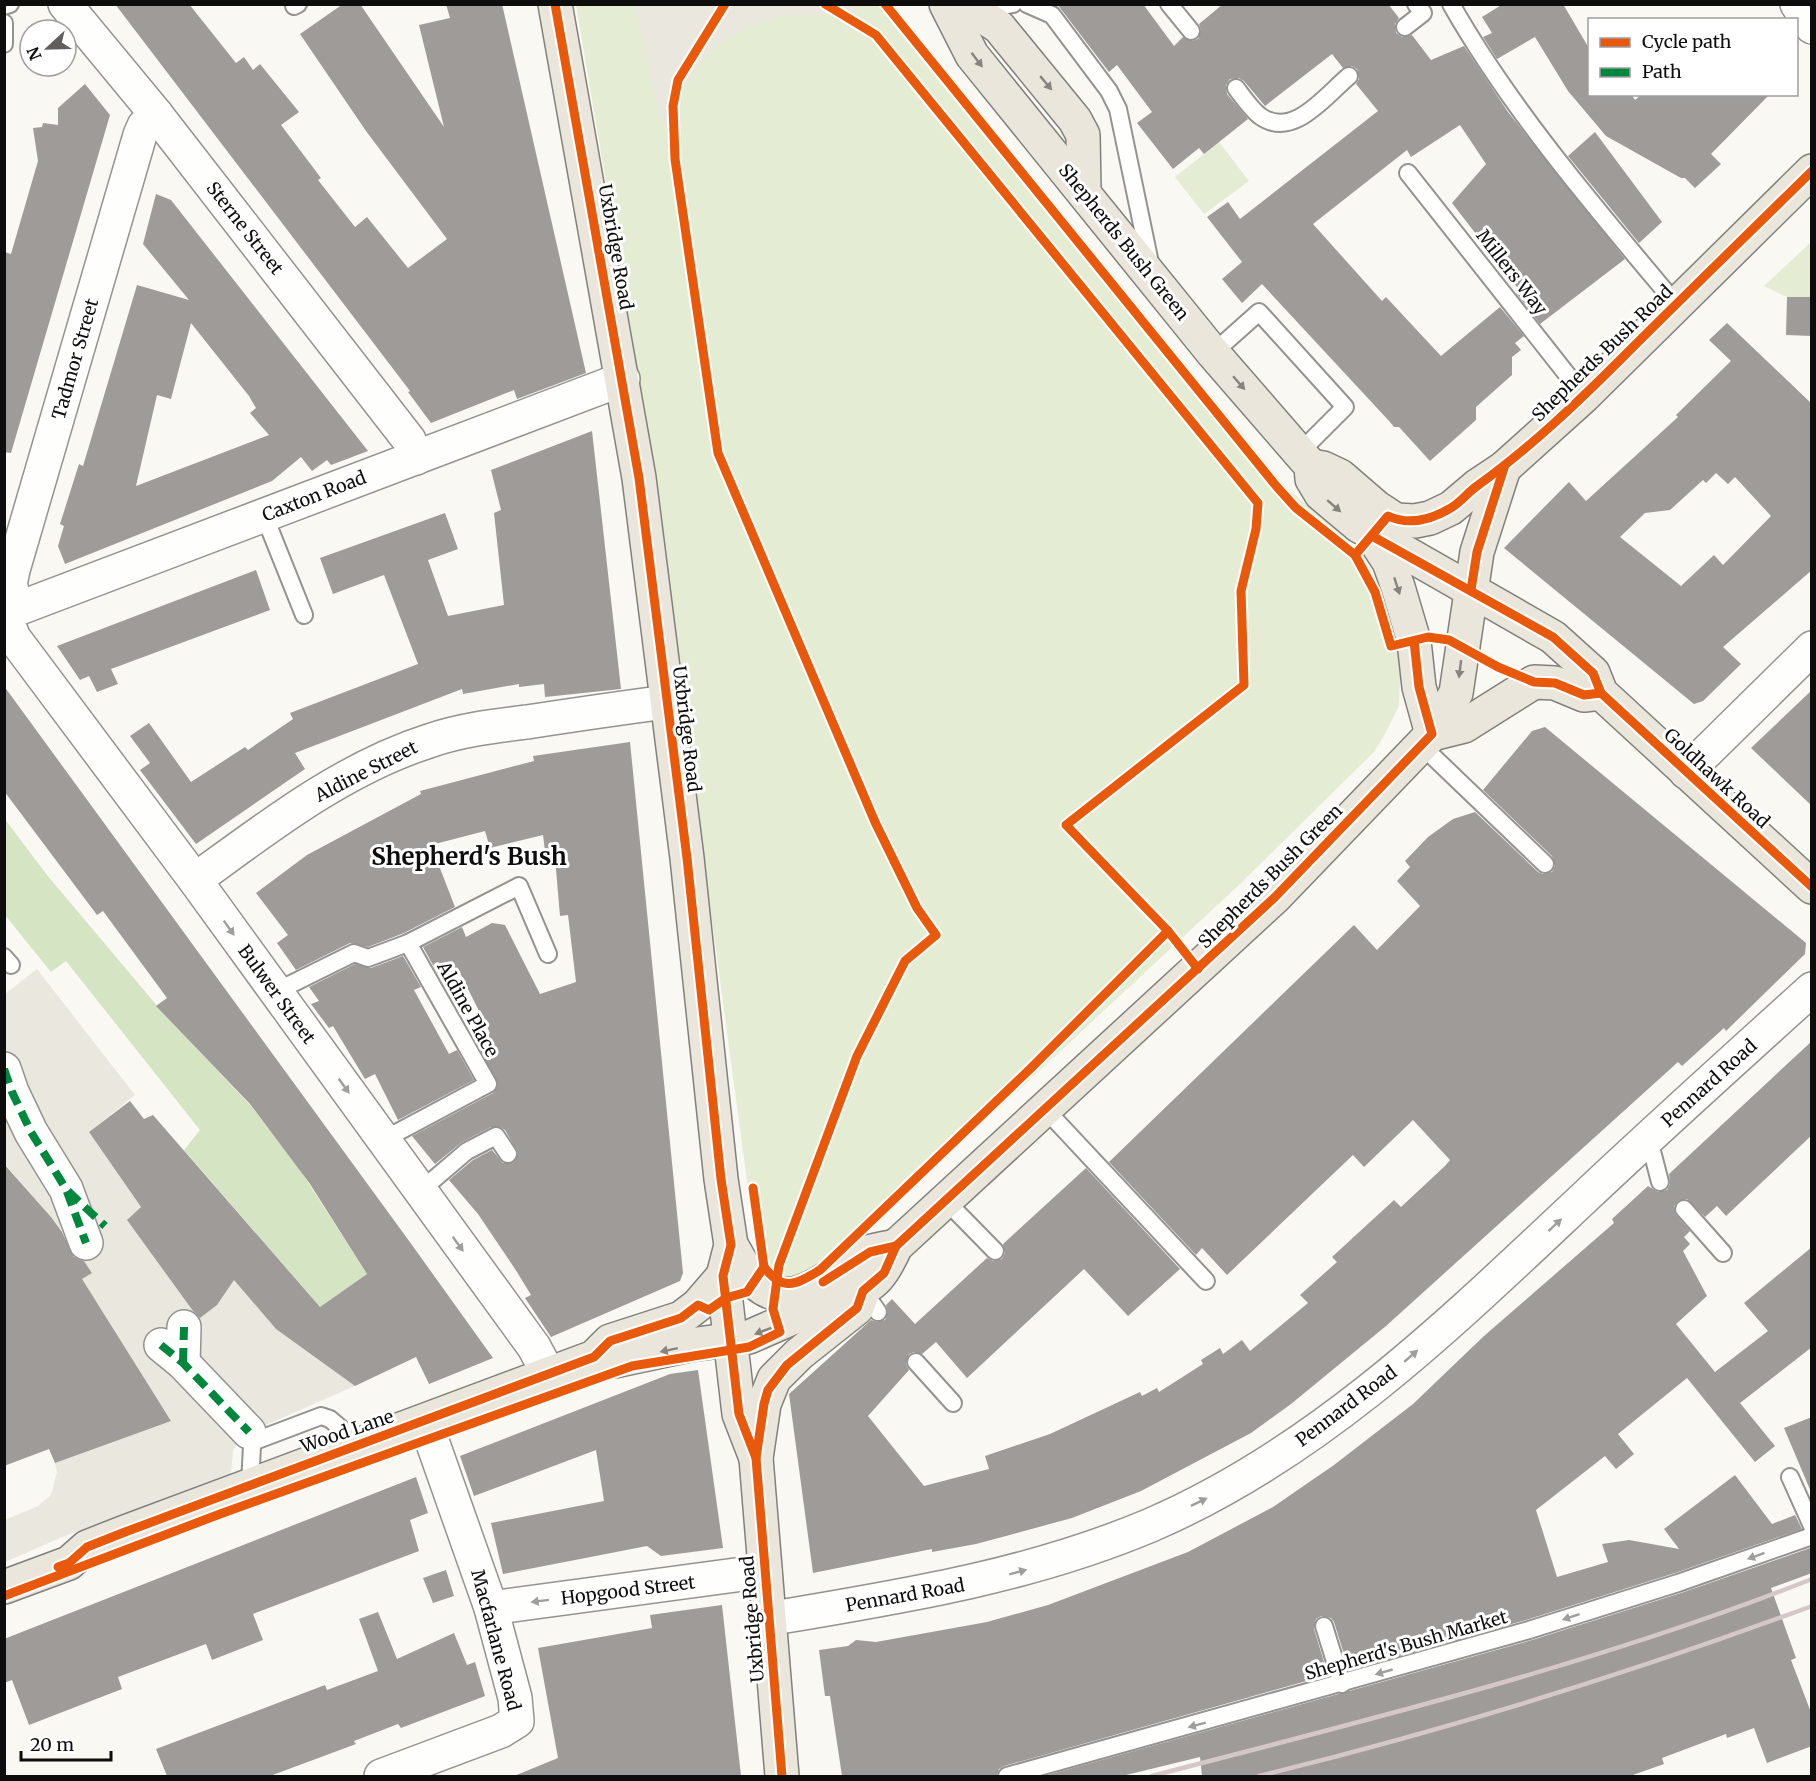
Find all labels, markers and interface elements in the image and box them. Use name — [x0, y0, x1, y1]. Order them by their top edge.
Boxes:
north arrow — [18, 18, 78, 78]
legend — [1588, 18, 1798, 96]
text: Cycle path — [1642, 30, 1732, 53]
text: N — [22, 44, 46, 63]
one-way arrow — [970, 52, 982, 67]
text: Path — [1642, 60, 1682, 83]
one-way arrow — [1039, 75, 1052, 91]
street label: Shepherds Bush Green — [1054, 159, 1194, 325]
street label: Sterne Street — [202, 177, 288, 279]
street label: Uxbridge Road — [594, 182, 638, 312]
street label: Millers Way — [1472, 225, 1553, 320]
street label: Shepherds Bush Road — [1527, 280, 1677, 426]
street label: Tadmor Street — [47, 296, 103, 422]
one-way arrow — [1232, 375, 1245, 390]
street label: Caxton Road — [259, 466, 369, 526]
one-way arrow — [1326, 499, 1341, 512]
one-way arrow — [1393, 577, 1403, 595]
one-way arrow — [1455, 659, 1465, 678]
street label: Uxbridge Road — [668, 665, 706, 794]
street label: Goldhawk Road — [1659, 723, 1775, 833]
street label: Aldine Street — [310, 735, 421, 807]
street label: Shepherds Bush Green — [1193, 799, 1347, 953]
district label: Shepherd's Bush — [371, 841, 567, 872]
one-way arrow — [223, 920, 234, 936]
street label: Bulwer Street — [233, 940, 321, 1048]
street label: Aldine Place — [432, 956, 504, 1061]
street label: Pennard Road — [1657, 1034, 1762, 1132]
one-way arrow — [337, 1078, 349, 1093]
one-way arrow — [1548, 1218, 1562, 1232]
one-way arrow — [452, 1236, 464, 1251]
one-way arrow — [754, 1327, 772, 1336]
one-way arrow — [660, 1345, 678, 1355]
one-way arrow — [1403, 1349, 1419, 1362]
street label: Pennard Road — [1291, 1360, 1401, 1451]
street label: Wood Lane — [297, 1404, 397, 1458]
one-way arrow — [1191, 1497, 1208, 1506]
one-way arrow — [1747, 1551, 1765, 1561]
street label: Uxbridge Road — [735, 1555, 769, 1683]
one-way arrow — [1008, 1566, 1027, 1576]
street label: Macfarlane Road — [466, 1567, 526, 1713]
street label: Hopgood Street — [560, 1570, 696, 1610]
street label: Pennard Road — [844, 1573, 967, 1617]
one-way arrow — [530, 1597, 549, 1606]
street label: Shepherd's Bush Market — [1302, 1605, 1510, 1685]
one-way arrow — [1562, 1613, 1580, 1622]
one-way arrow — [1375, 1668, 1394, 1678]
one-way arrow — [1188, 1721, 1206, 1730]
scale bar — [21, 1724, 111, 1762]
text: 20 m — [30, 1733, 74, 1756]

